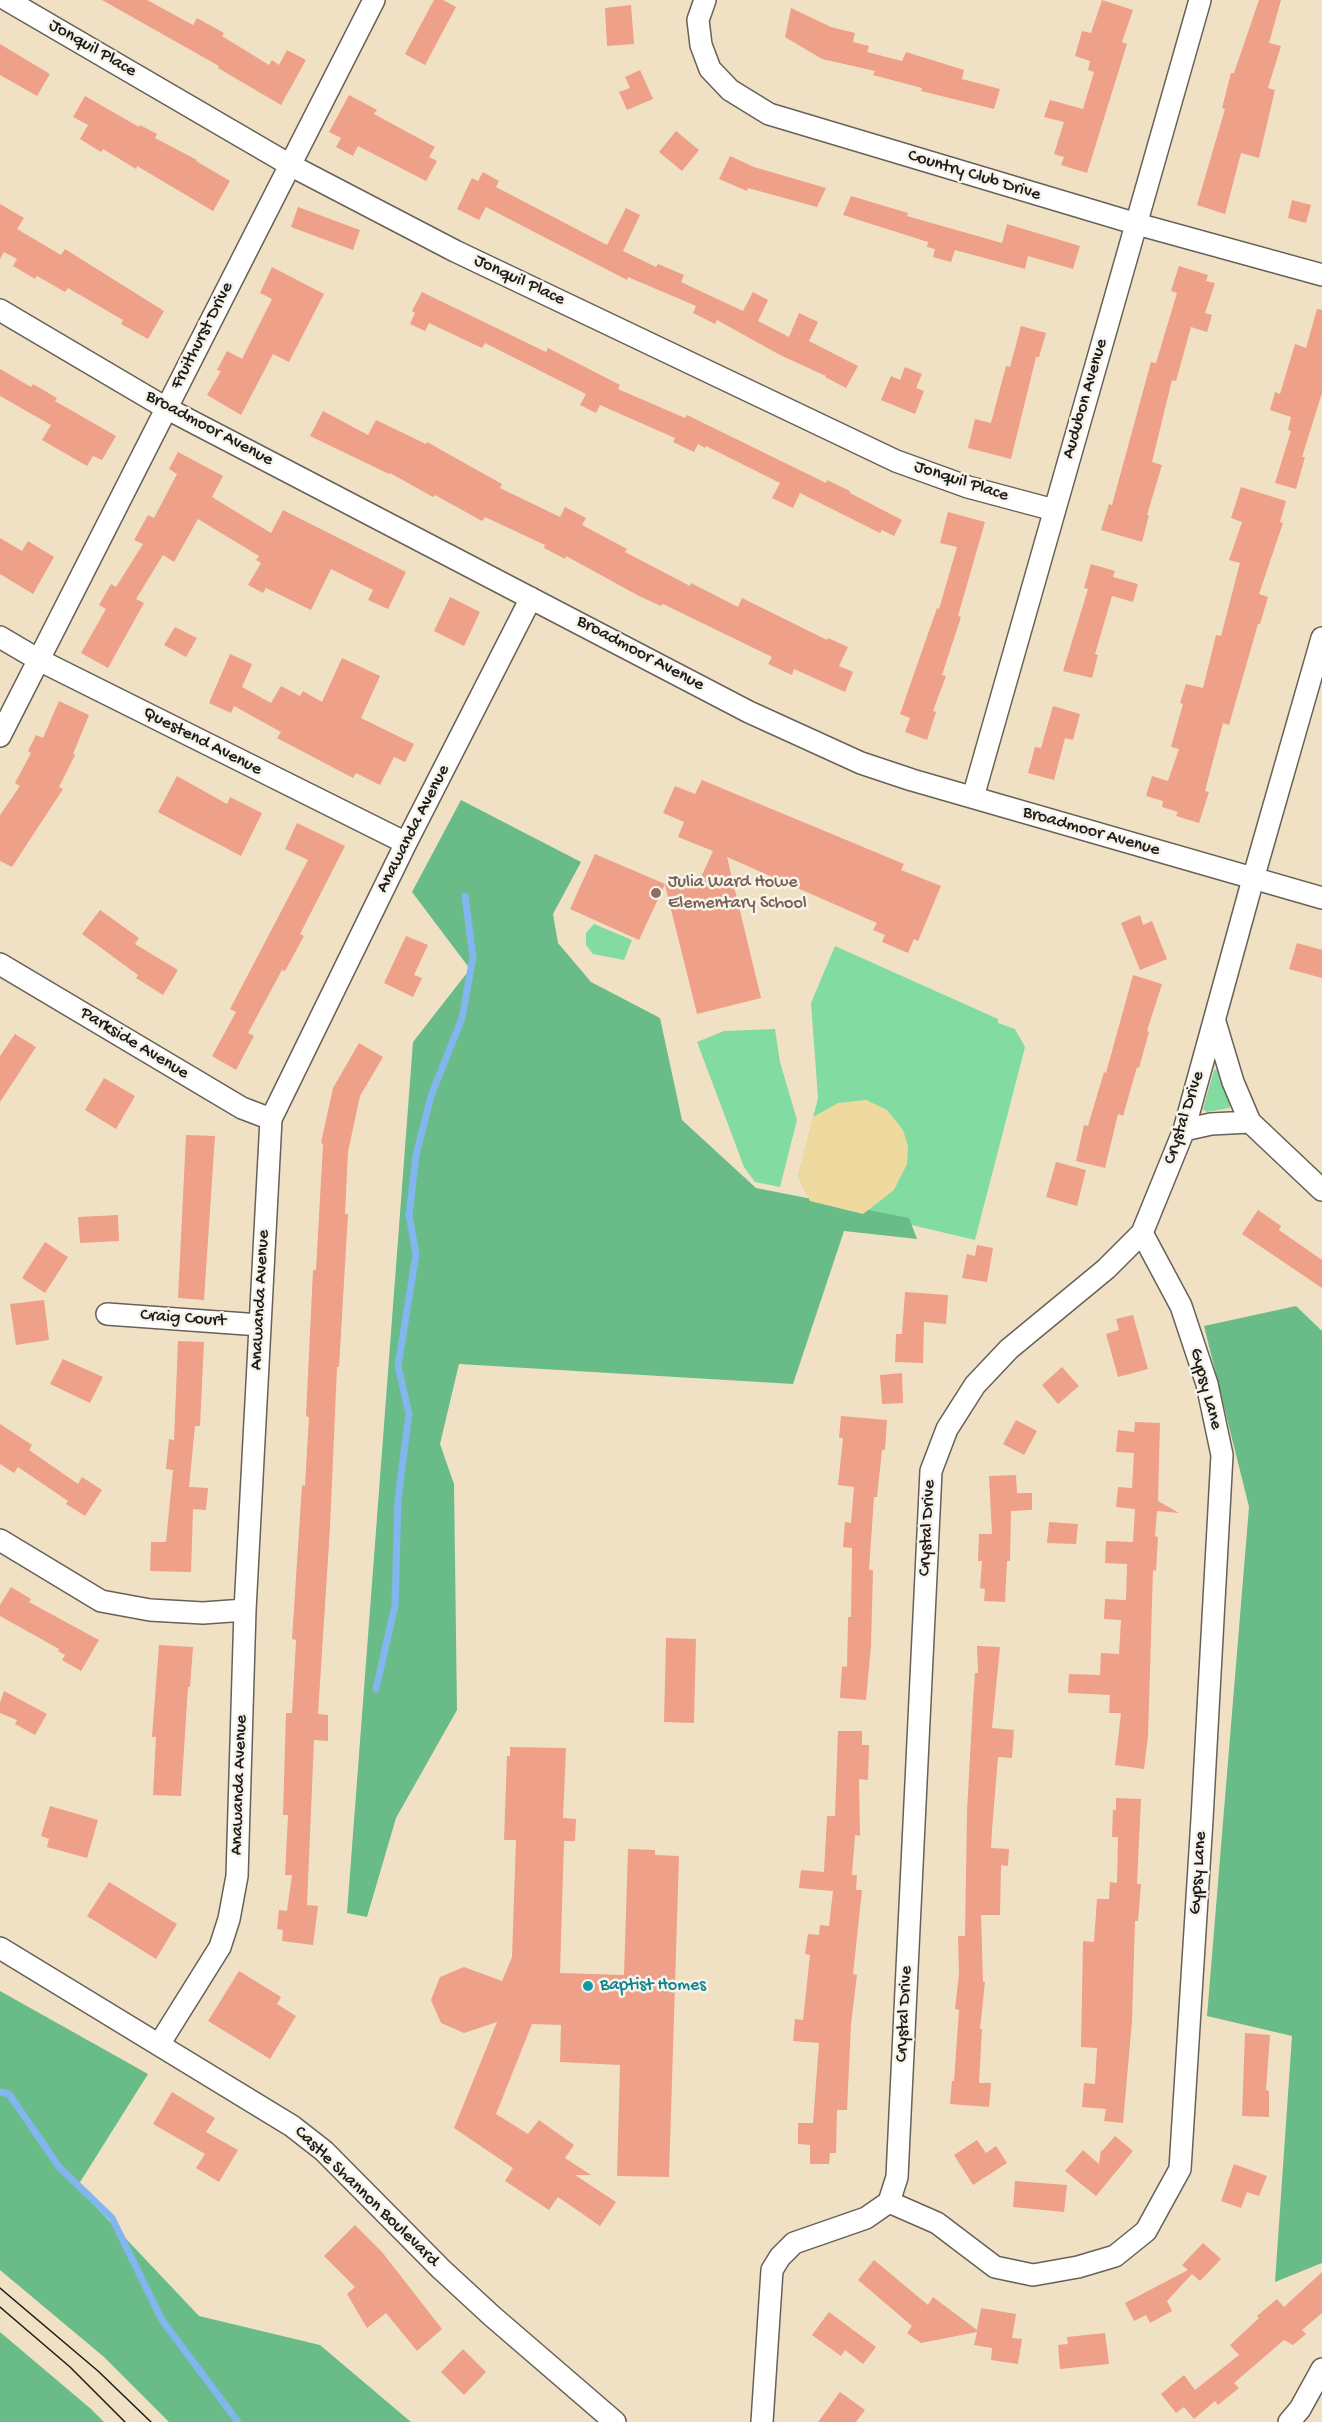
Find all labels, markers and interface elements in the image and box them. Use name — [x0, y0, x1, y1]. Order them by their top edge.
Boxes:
street label: Jonquil Place — [44, 15, 140, 83]
street label: Country Club Drive — [905, 145, 1043, 207]
street label: Jonquil Place — [470, 250, 568, 312]
street label: Fruithurst Drive — [167, 279, 239, 393]
street label: Audubon Avenue — [1059, 336, 1113, 462]
street label: Broadmoor Avenue — [141, 386, 277, 472]
street label: Jonquil Place — [911, 457, 1011, 507]
street label: Broadmoor Avenue — [572, 611, 708, 697]
street label: Questend Avenue — [139, 703, 265, 781]
street label: Anawanda Avenue — [372, 761, 456, 897]
street label: Broadmoor Avenue — [1020, 802, 1162, 862]
place label: Julia Ward Howe Elementary School — [668, 872, 807, 914]
marker: Julia Ward Howe Elementary School — [649, 886, 663, 900]
street label: Parkside Avenue — [76, 1003, 192, 1085]
street label: Crystal Drive — [1160, 1069, 1210, 1167]
street label: Anawanda Avenue — [247, 1229, 275, 1371]
street label: Craig Court — [139, 1305, 227, 1333]
street label: Gypsy Lane — [1184, 1346, 1226, 1432]
street label: Crystal Drive — [915, 1479, 941, 1577]
street label: Anawanda Avenue — [227, 1714, 253, 1856]
street label: Gypsy Lane — [1185, 1831, 1213, 1915]
street label: Crystal Drive — [892, 1965, 918, 2063]
place label: Baptist Homes — [600, 1975, 706, 1997]
marker: Baptist Homes — [581, 1979, 595, 1993]
street label: Castle Shannon Boulevard — [289, 2122, 443, 2272]

